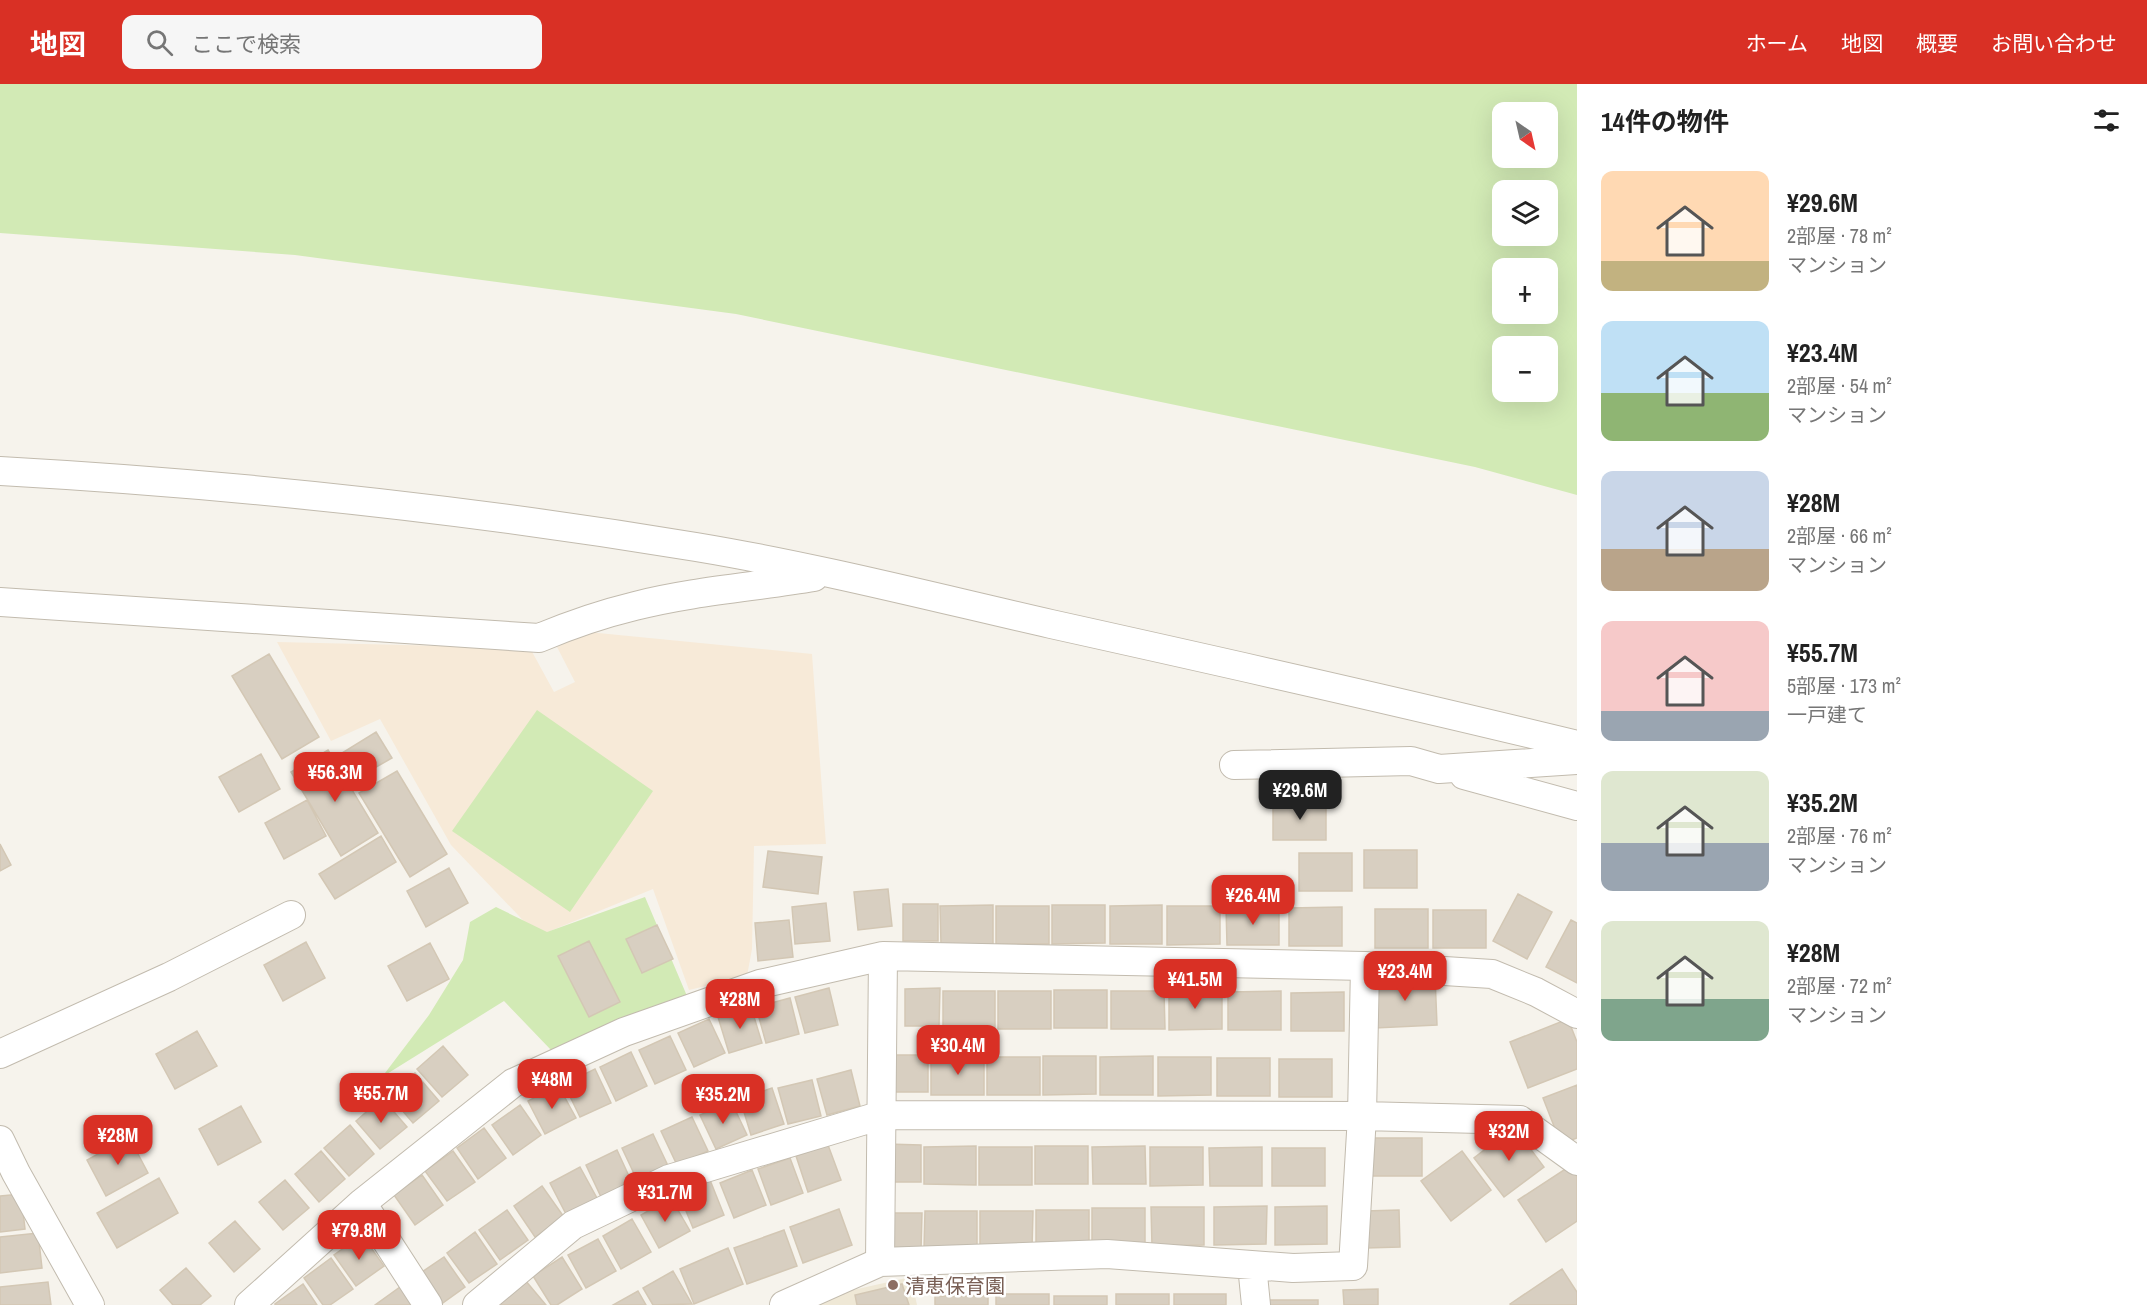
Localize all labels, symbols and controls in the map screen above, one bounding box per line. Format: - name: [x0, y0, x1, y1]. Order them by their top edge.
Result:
- search box: [122, 15, 542, 69]
- text: 地図: [30, 25, 86, 63]
- icon: search: [143, 26, 176, 59]
- text: ここで検索: [191, 29, 301, 59]
- text: ホーム: [1746, 29, 1808, 58]
- text: 地図: [1841, 29, 1883, 58]
- text: 概要: [1916, 29, 1958, 58]
- text: お問い合わせ: [1991, 29, 2117, 58]
- north arrow: [1492, 102, 1558, 168]
- map controls: [1492, 102, 1558, 402]
- text: 14件の物件: [1601, 104, 1729, 139]
- icon: filters: [2090, 104, 2123, 137]
- button: layers: [1492, 180, 1558, 246]
- text: ¥29.6M: [1787, 185, 1858, 220]
- icon: home: [1649, 195, 1721, 267]
- text: 2部屋 · 78 m²: [1787, 222, 1892, 249]
- text: マンション: [1787, 251, 1887, 278]
- button: +: [1492, 258, 1558, 324]
- text: ¥23.4M: [1787, 335, 1858, 370]
- button: −: [1492, 336, 1558, 402]
- icon: home: [1649, 345, 1721, 417]
- text: 2部屋 · 54 m²: [1787, 372, 1892, 399]
- text: マンション: [1787, 401, 1887, 428]
- text: ¥28M: [1787, 485, 1840, 520]
- icon: home: [1649, 495, 1721, 567]
- text: 2部屋 · 66 m²: [1787, 522, 1892, 549]
- text: マンション: [1787, 551, 1887, 578]
- text: ¥55.7M: [1787, 635, 1858, 670]
- icon: home: [1649, 645, 1721, 717]
- text: 5部屋 · 173 m²: [1787, 672, 1901, 699]
- text: 一戸建て: [1787, 701, 1867, 728]
- pin: ¥56.3M: [286, 752, 384, 803]
- text: ¥56.3M: [308, 758, 362, 785]
- pin: ¥29.6M: [1251, 770, 1349, 821]
- text: ¥29.6M: [1273, 776, 1327, 803]
- text: ¥35.2M: [1787, 785, 1858, 820]
- icon: home: [1649, 795, 1721, 867]
- text: 2部屋 · 76 m²: [1787, 822, 1892, 849]
- text: マンション: [1787, 851, 1887, 878]
- pin: ¥26.4M: [1204, 875, 1302, 926]
- text: ¥26.4M: [1226, 881, 1280, 908]
- text: ¥28M: [1787, 935, 1840, 970]
- icon: home: [1649, 945, 1721, 1017]
- pin: ¥23.4M: [1356, 951, 1454, 1002]
- text: ¥23.4M: [1378, 957, 1432, 984]
- pin: ¥41.5M: [1146, 959, 1244, 1010]
- text: ¥41.5M: [1168, 965, 1222, 992]
- text: 2部屋 · 72 m²: [1787, 972, 1892, 999]
- pin: ¥28M: [704, 979, 776, 1030]
- text: ¥28M: [719, 985, 761, 1012]
- text: マンション: [1787, 1001, 1887, 1028]
- pin: ¥30.4M: [909, 1025, 1007, 1076]
- text: ¥30.4M: [931, 1031, 985, 1058]
- pin: ¥48M: [516, 1059, 588, 1110]
- text: ¥48M: [531, 1065, 573, 1092]
- pin: ¥55.7M: [332, 1073, 430, 1124]
- pin: ¥35.2M: [674, 1074, 772, 1125]
- text: ¥55.7M: [354, 1079, 408, 1106]
- text: ¥35.2M: [696, 1080, 750, 1107]
- pin: ¥32M: [1473, 1111, 1545, 1162]
- pin: ¥28M: [82, 1115, 154, 1166]
- text: ¥32M: [1488, 1117, 1530, 1144]
- text: ¥28M: [97, 1121, 139, 1148]
- pin: ¥31.7M: [616, 1172, 714, 1223]
- text: ¥31.7M: [638, 1178, 692, 1205]
- pin: ¥79.8M: [310, 1210, 408, 1261]
- text: ¥79.8M: [332, 1216, 386, 1243]
- place label: 清恵保育園: [905, 1272, 1005, 1299]
- marker: 清恵保育園: [886, 1278, 900, 1292]

